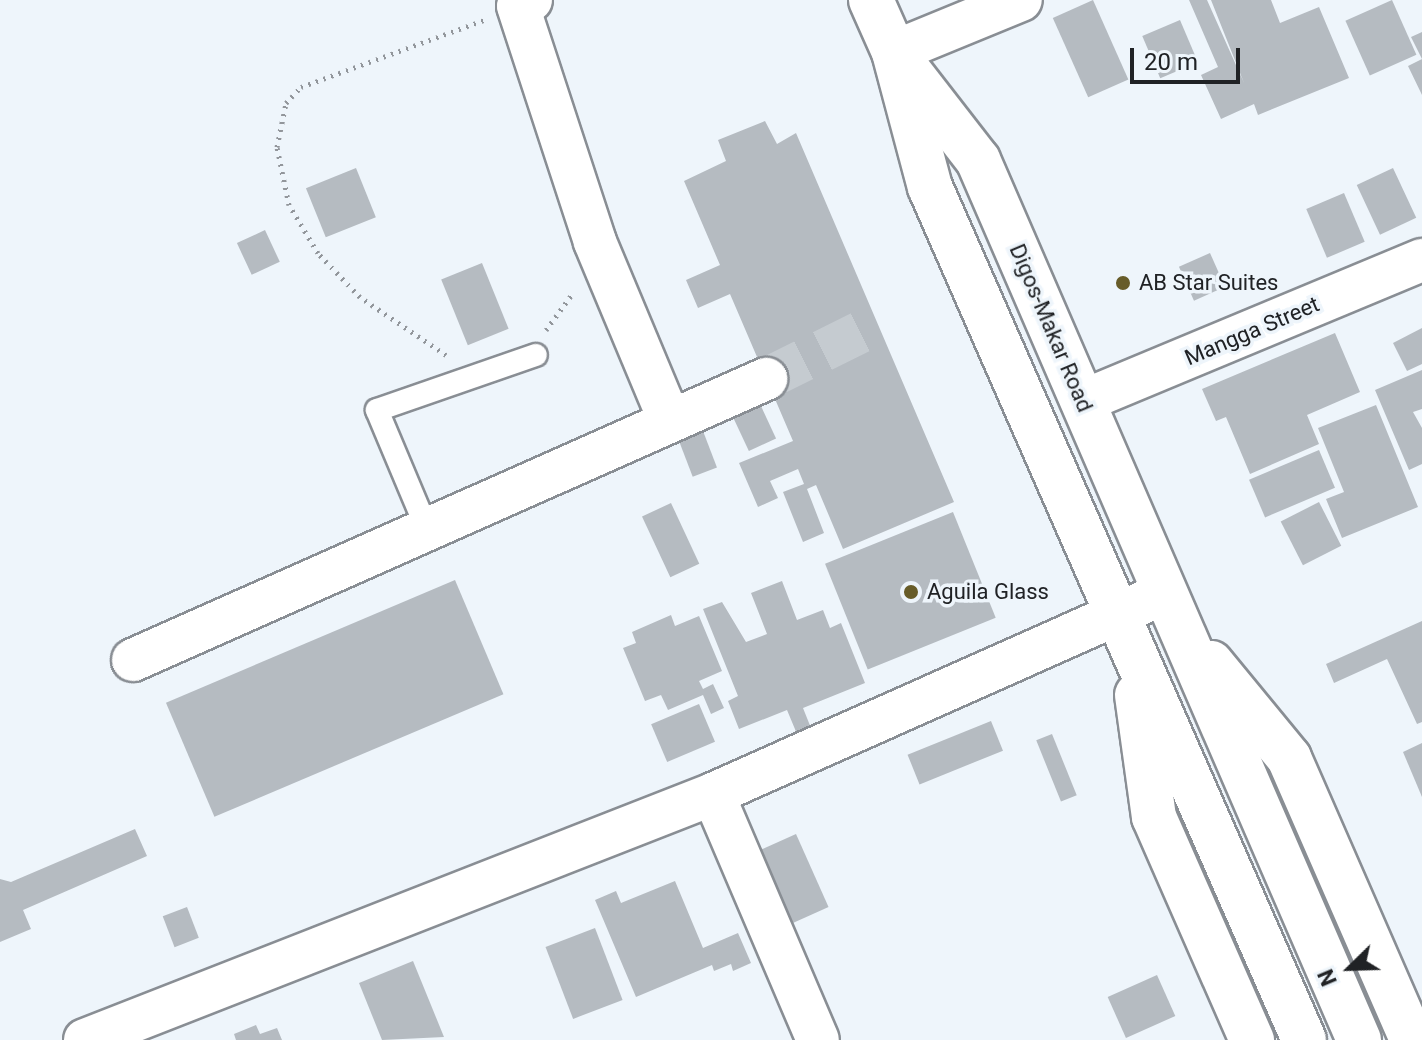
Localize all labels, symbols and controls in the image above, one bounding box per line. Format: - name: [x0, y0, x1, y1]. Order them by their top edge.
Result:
- scale bar: [1134, 32, 1244, 82]
- text: 20 m: [1144, 48, 1198, 76]
- street label: Digos-Makar Road: [1004, 240, 1098, 416]
- place label: AB Star Suites: [1139, 270, 1278, 296]
- marker: AB Star Suites: [1114, 274, 1132, 292]
- street label: Mangga Street: [1181, 291, 1323, 371]
- place label: Aguila Glass: [927, 579, 1049, 605]
- marker: Aguila Glass: [902, 583, 920, 601]
- north arrow: [1310, 928, 1390, 1008]
- text: N: [1313, 966, 1342, 990]

